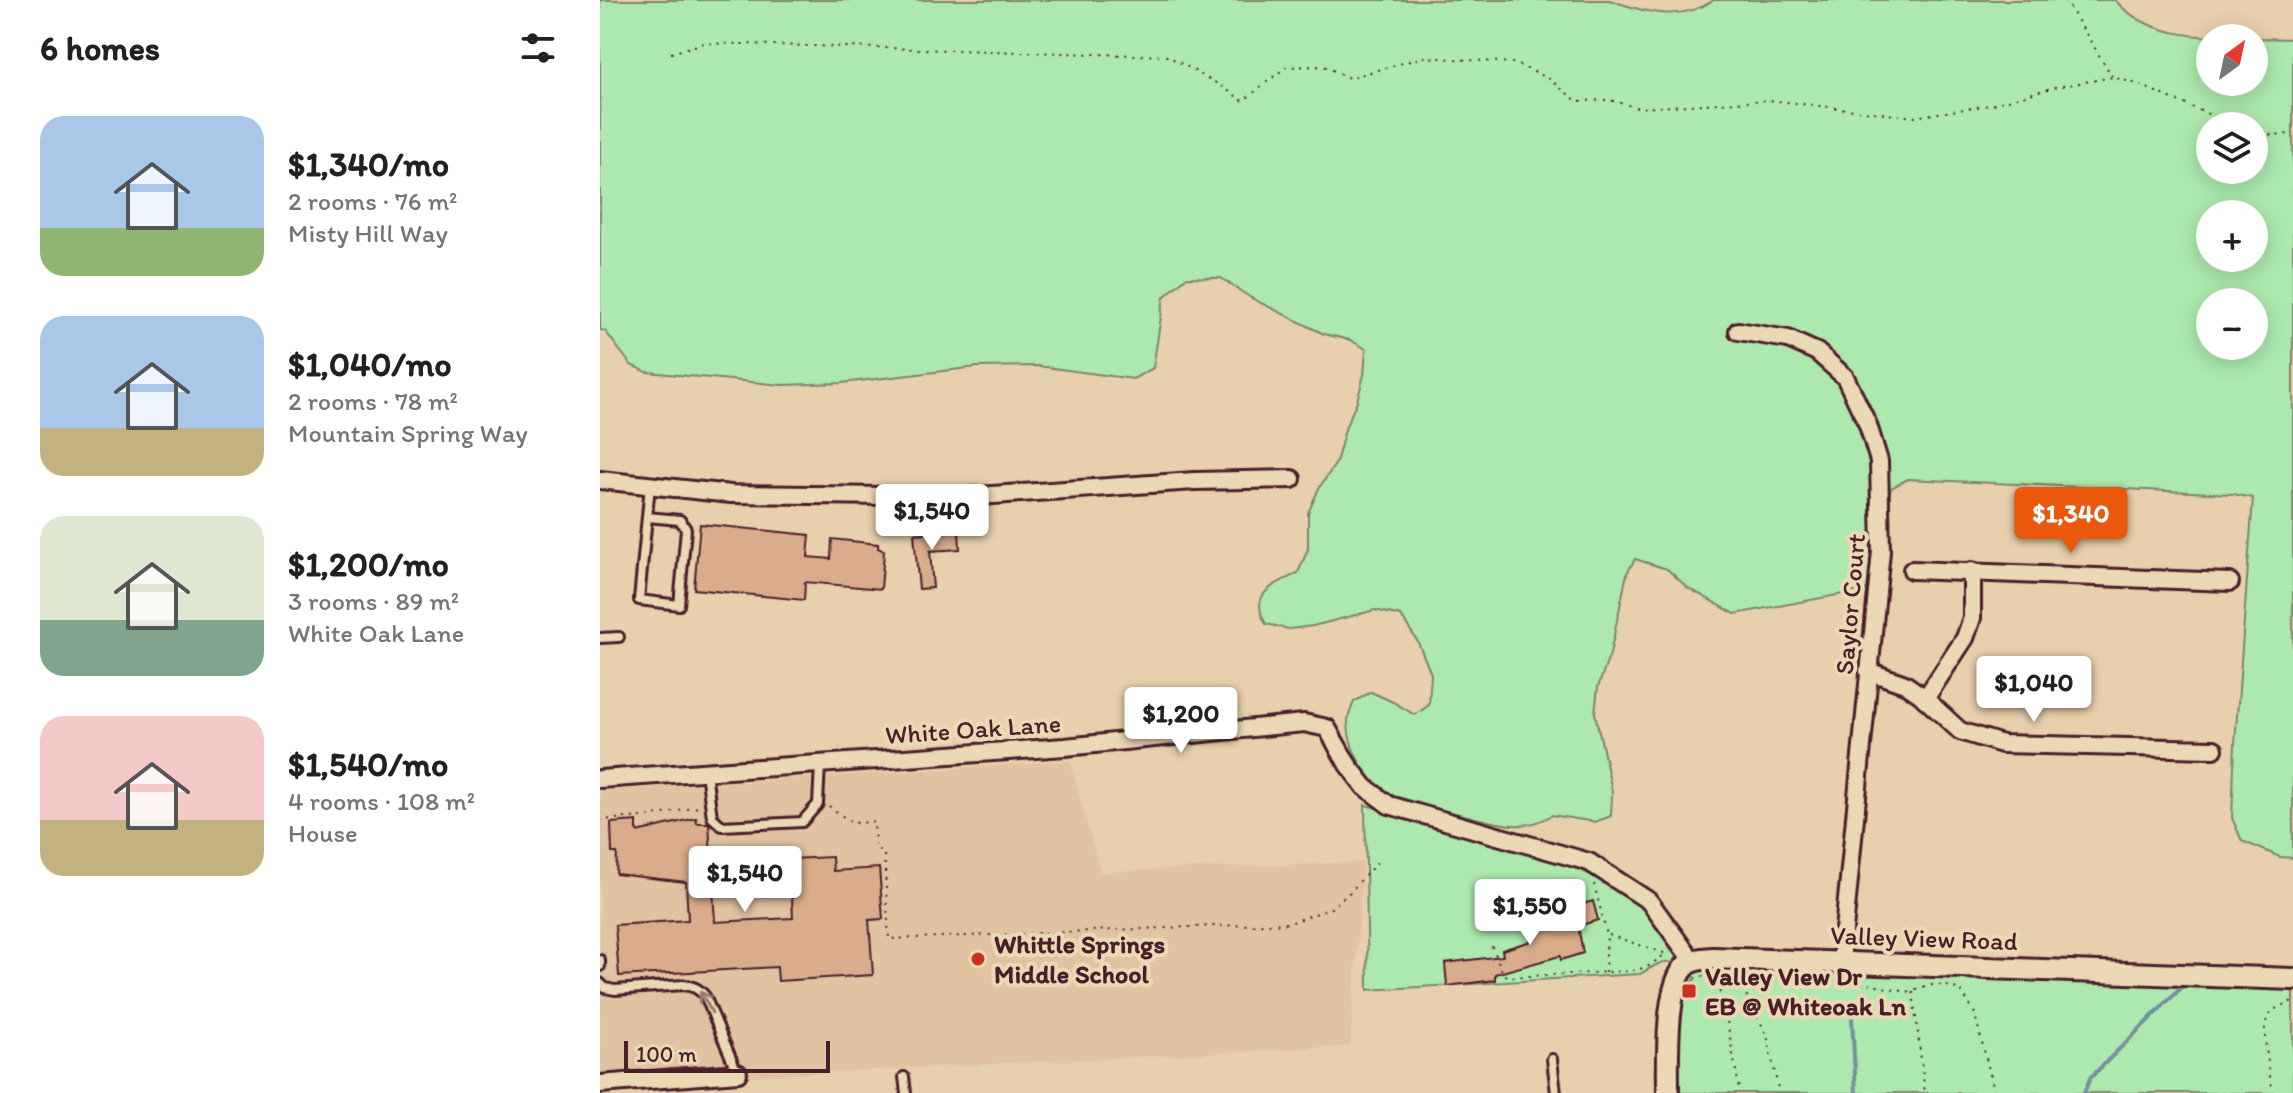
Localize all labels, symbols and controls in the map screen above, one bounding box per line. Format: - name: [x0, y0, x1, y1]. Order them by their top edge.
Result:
- north arrow: [2196, 24, 2268, 96]
- map controls: [2196, 24, 2268, 360]
- icon: filters: [516, 26, 560, 70]
- text: 6 homes: [40, 28, 160, 69]
- button: layers: [2196, 112, 2268, 184]
- text: $1,340/mo: [288, 144, 449, 185]
- icon: home: [104, 148, 200, 244]
- text: 2 rooms · 76 m²: [288, 185, 457, 217]
- button: +: [2196, 200, 2268, 272]
- text: Misty Hill Way: [288, 217, 448, 249]
- button: −: [2196, 288, 2268, 360]
- text: $1,040/mo: [288, 344, 452, 385]
- icon: home: [104, 348, 200, 444]
- text: 2 rooms · 78 m²: [288, 385, 458, 417]
- text: Mountain Spring Way: [288, 417, 528, 449]
- pin: $1,540: [867, 484, 997, 552]
- pin: $1,340: [2006, 487, 2136, 555]
- text: $1,540: [894, 494, 970, 526]
- text: $1,340: [2032, 497, 2110, 529]
- street label: Saylor Court: [1828, 532, 1872, 676]
- text: $1,200/mo: [288, 544, 449, 585]
- icon: home: [104, 548, 200, 644]
- text: 3 rooms · 89 m²: [288, 585, 459, 617]
- text: White Oak Lane: [288, 617, 464, 649]
- pin: $1,040: [1969, 656, 2099, 724]
- text: $1,040: [1994, 666, 2074, 698]
- pin: $1,200: [1116, 687, 1246, 755]
- text: $1,200: [1142, 697, 1220, 729]
- street label: White Oak Lane: [884, 707, 1062, 751]
- text: $1,540/mo: [288, 744, 448, 785]
- icon: home: [104, 748, 200, 844]
- text: 4 rooms · 108 m²: [288, 785, 475, 817]
- text: House: [288, 817, 358, 849]
- pin: $1,540: [680, 846, 810, 914]
- text: $1,540: [707, 856, 783, 888]
- pin: $1,550: [1465, 879, 1595, 947]
- text: $1,550: [1493, 889, 1567, 921]
- street label: Valley View Road: [1830, 919, 2018, 957]
- place label: Whittle Springs Middle School: [994, 928, 1165, 990]
- marker: Whittle Springs Middle School: [969, 950, 987, 968]
- place label: Valley View Dr EB @ Whiteoak Ln: [1705, 960, 1906, 1022]
- marker: Valley View Dr EB @ Whiteoak Ln: [1680, 982, 1698, 1000]
- one-way arrow: [698, 991, 714, 1014]
- scale bar: [624, 1037, 830, 1073]
- text: 100 m: [636, 1041, 697, 1068]

